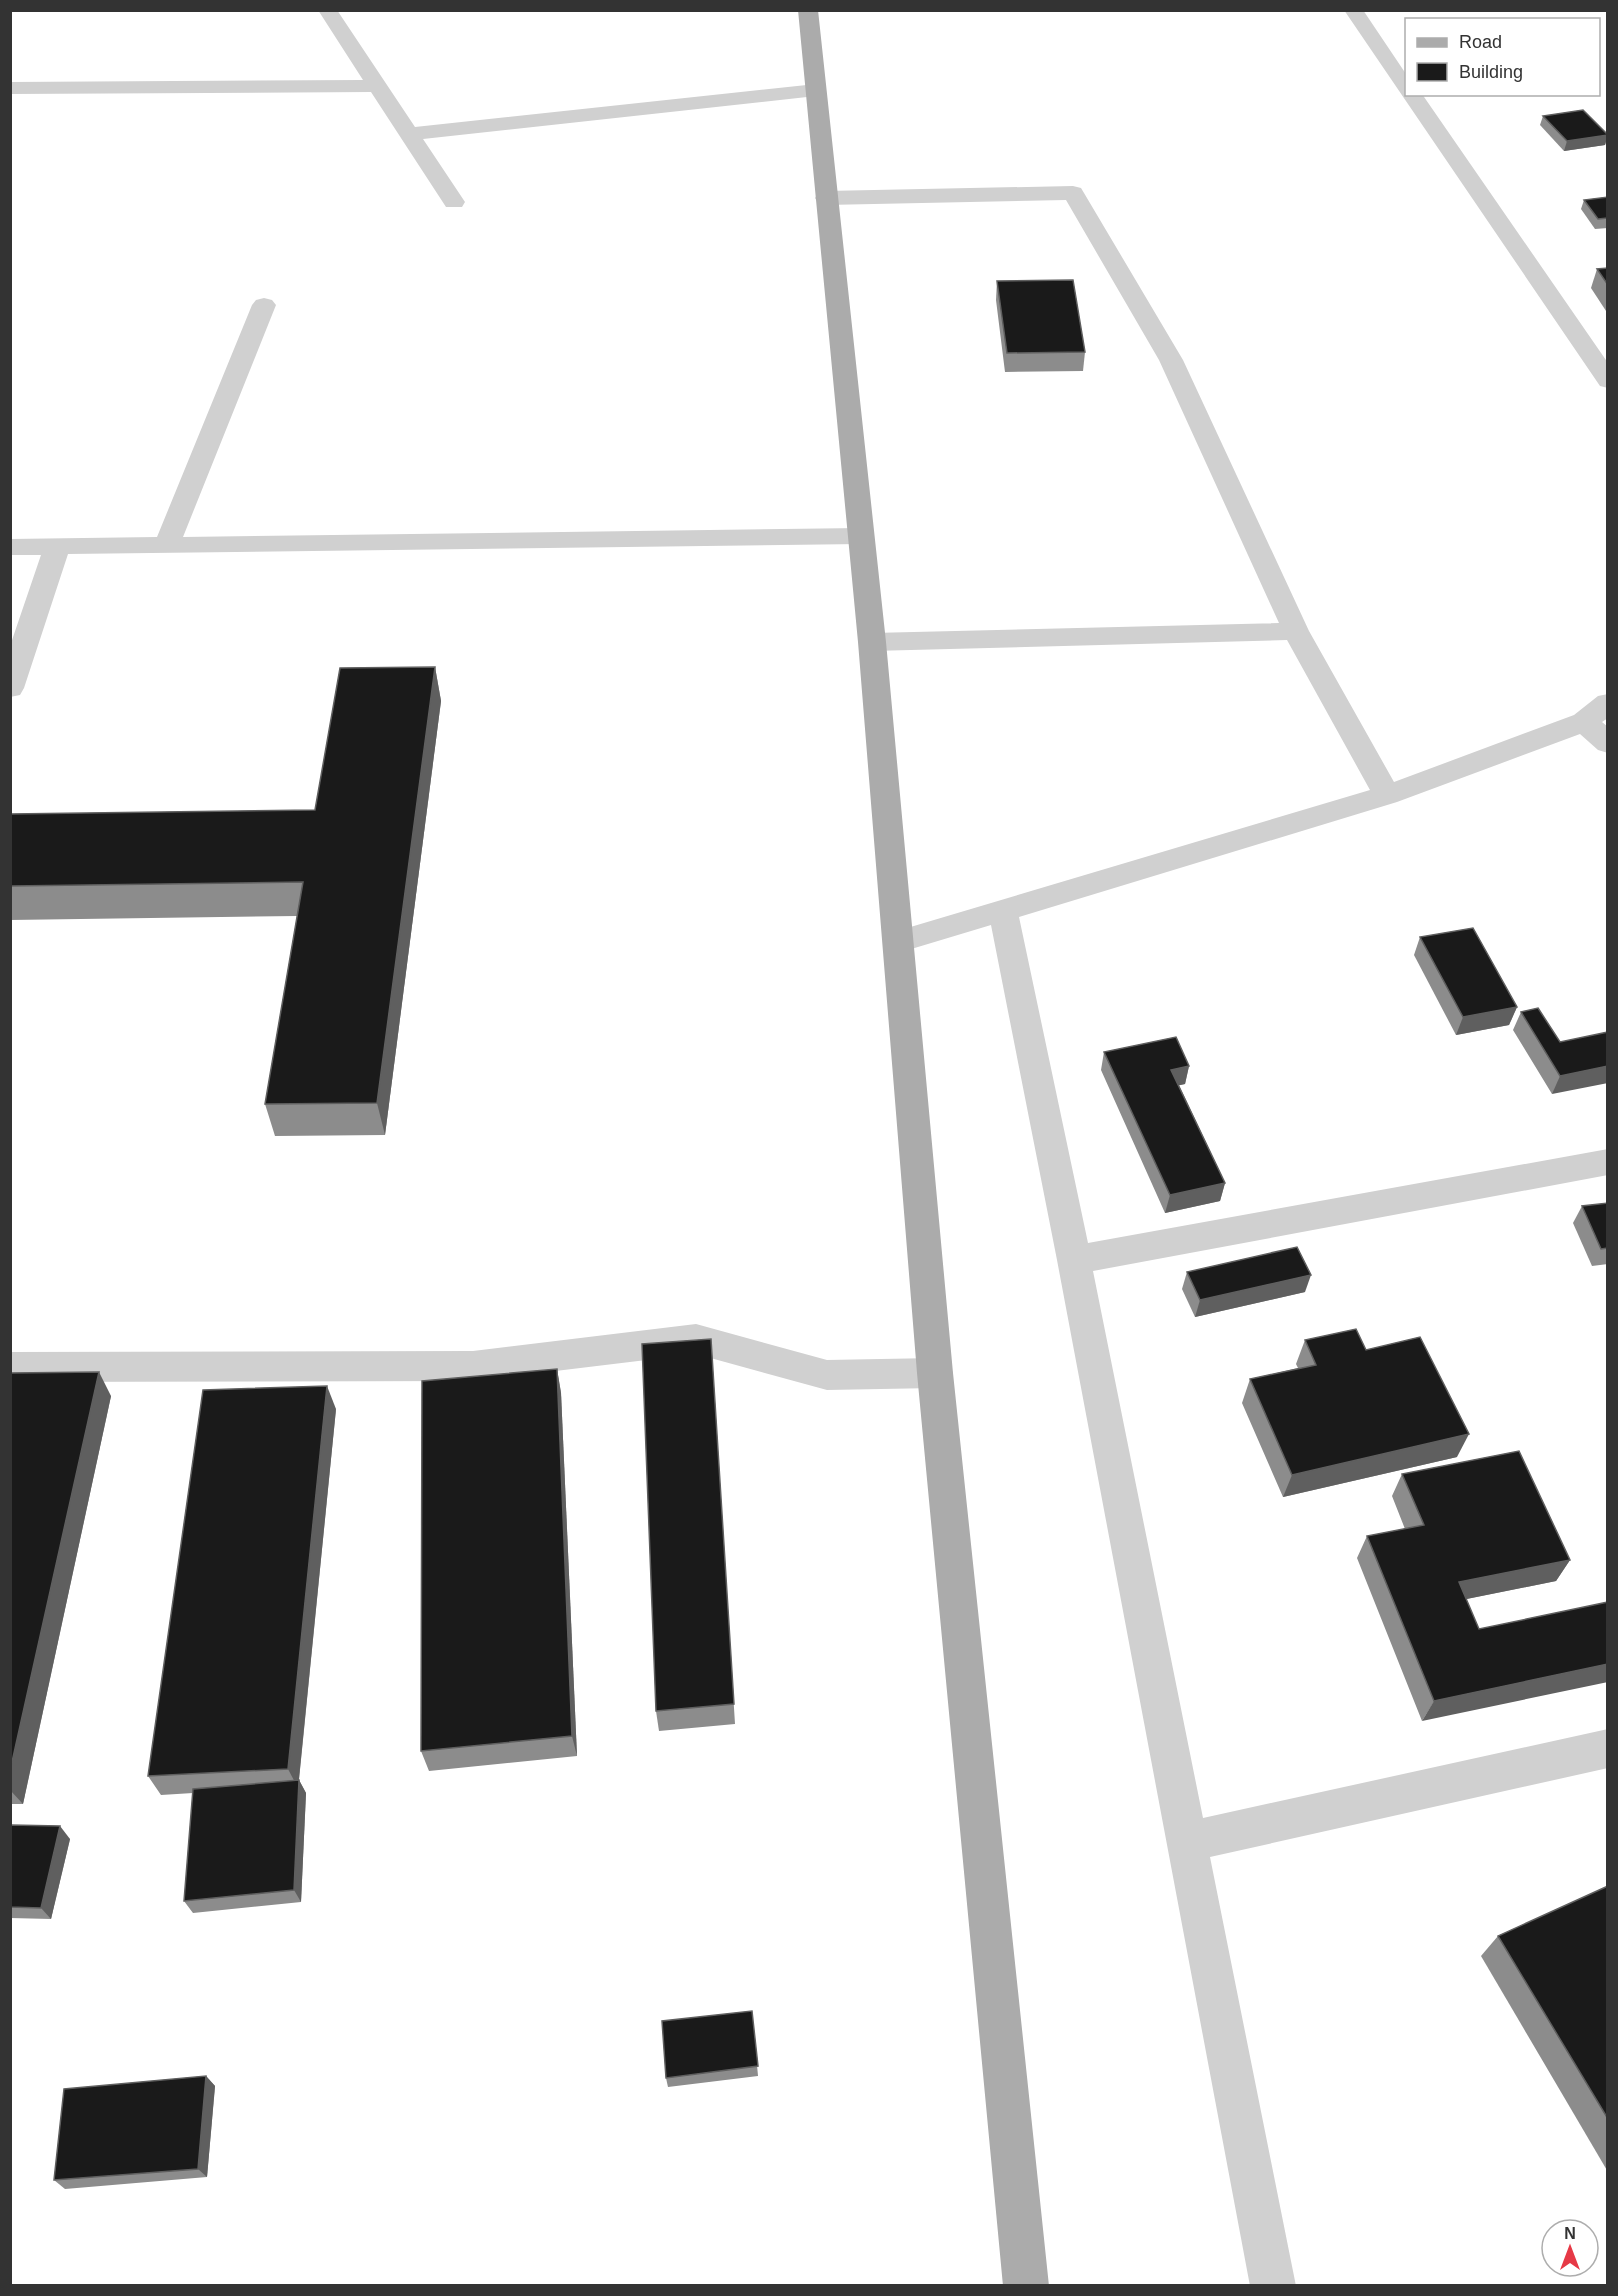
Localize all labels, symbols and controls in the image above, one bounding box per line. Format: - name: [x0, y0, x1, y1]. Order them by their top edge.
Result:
- legend: [1405, 18, 1600, 96]
- text: Road: [1459, 32, 1502, 52]
- text: Building: [1459, 62, 1523, 82]
- north arrow: [1540, 2218, 1600, 2278]
- text: N: [1564, 2225, 1576, 2242]

